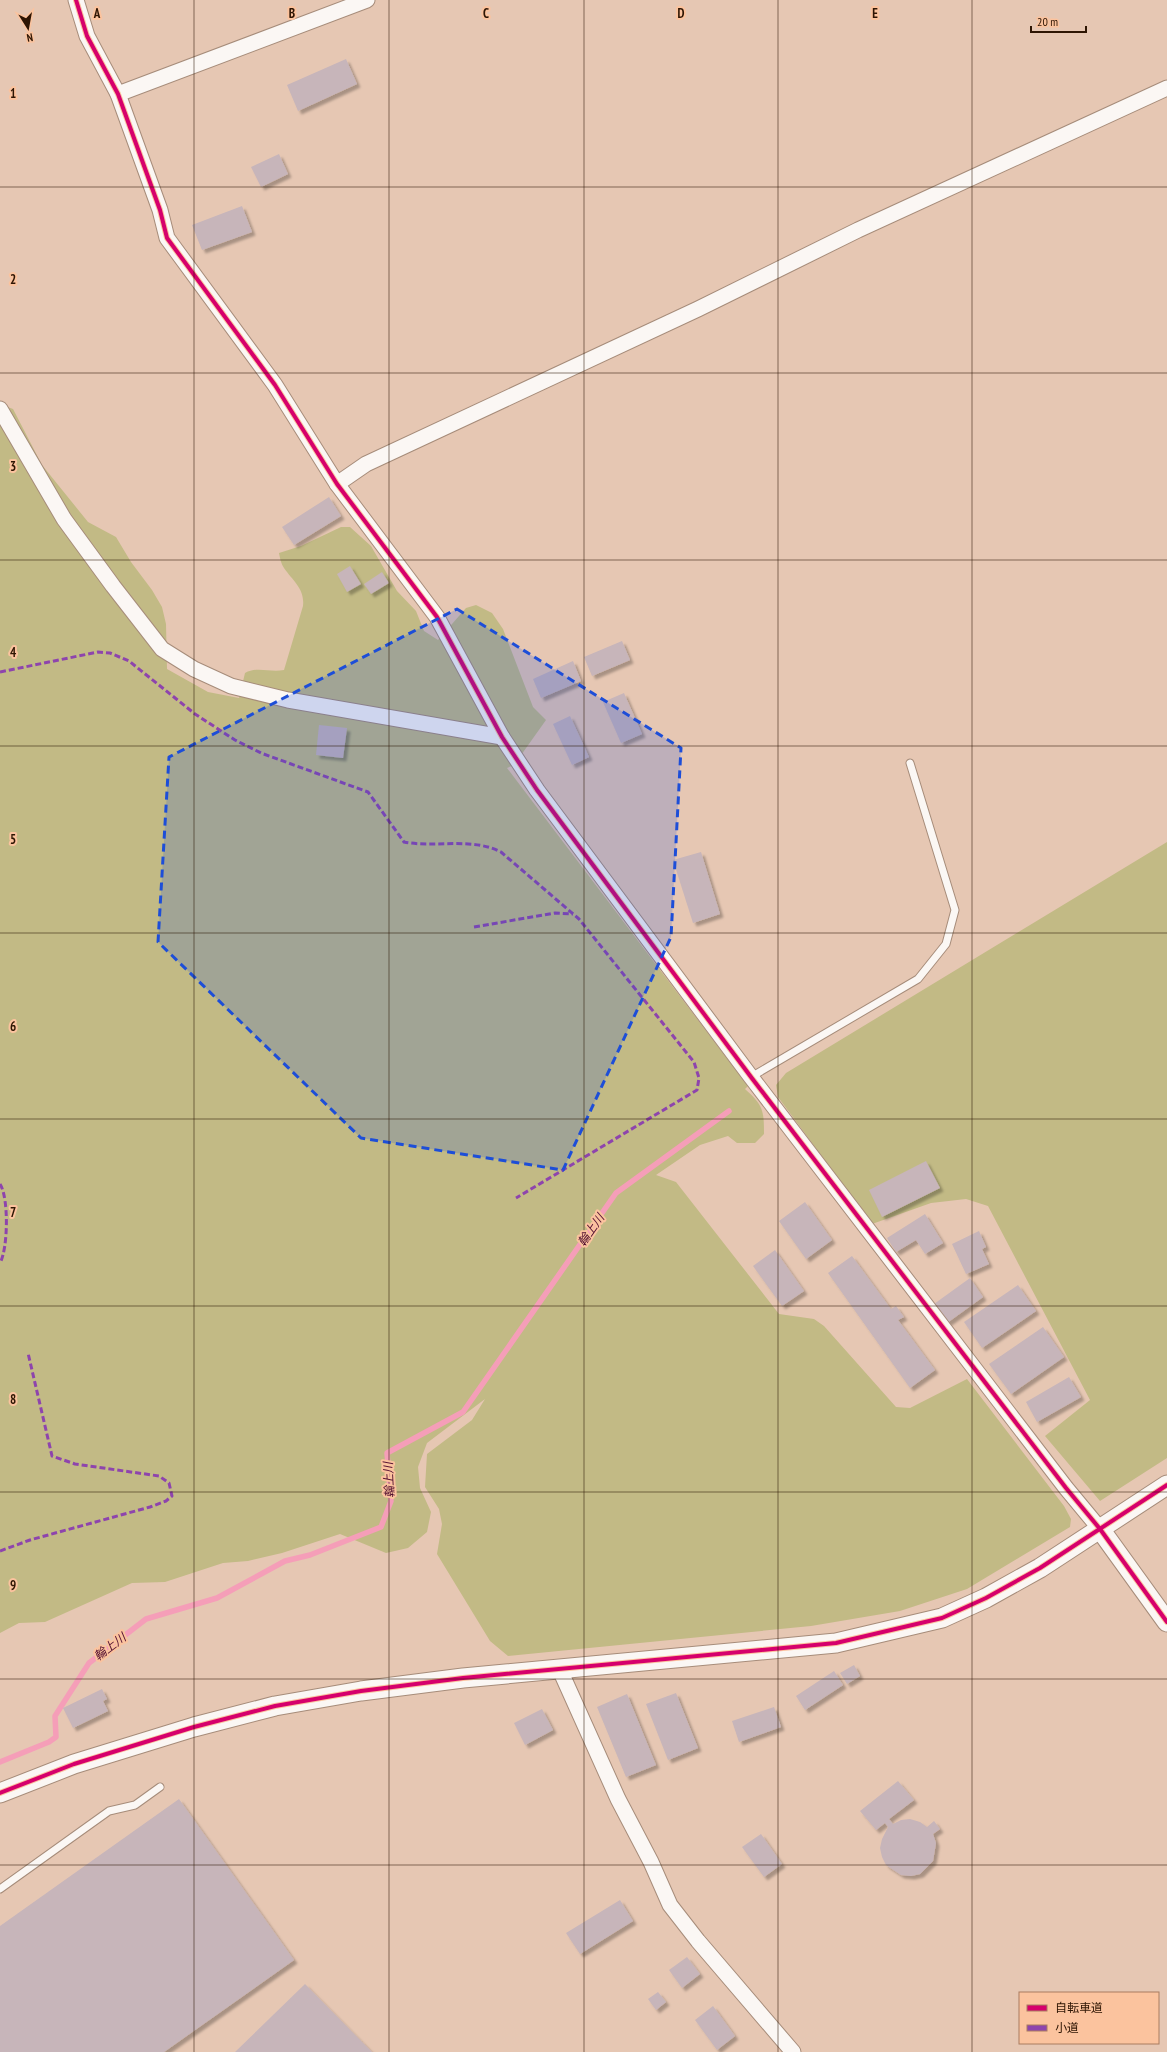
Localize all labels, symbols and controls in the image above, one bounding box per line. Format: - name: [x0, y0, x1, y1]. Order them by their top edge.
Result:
- text: A: [93, 5, 101, 22]
- text: B: [289, 5, 295, 22]
- text: C: [483, 5, 489, 22]
- text: D: [678, 5, 685, 22]
- text: E: [872, 5, 878, 22]
- north arrow: [8, 8, 48, 48]
- scale bar: [1031, 8, 1086, 34]
- text: 20 m: [1037, 14, 1058, 29]
- text: N: [26, 30, 34, 45]
- text: 1: [10, 85, 16, 102]
- text: 2: [10, 271, 16, 288]
- text: 3: [10, 458, 16, 475]
- text: 4: [10, 644, 17, 661]
- text: 5: [10, 831, 16, 848]
- text: 6: [10, 1018, 16, 1035]
- text: 7: [10, 1204, 16, 1221]
- water label: 輪上川: [574, 1209, 608, 1249]
- text: 8: [10, 1391, 16, 1408]
- water label: 輪上川: [380, 1460, 397, 1498]
- text: 9: [10, 1577, 16, 1594]
- water label: 輪上川: [91, 1629, 130, 1663]
- legend: [1019, 1992, 1159, 2044]
- text: 自転車道: [1055, 2000, 1103, 2015]
- text: 小道: [1055, 2020, 1079, 2035]

